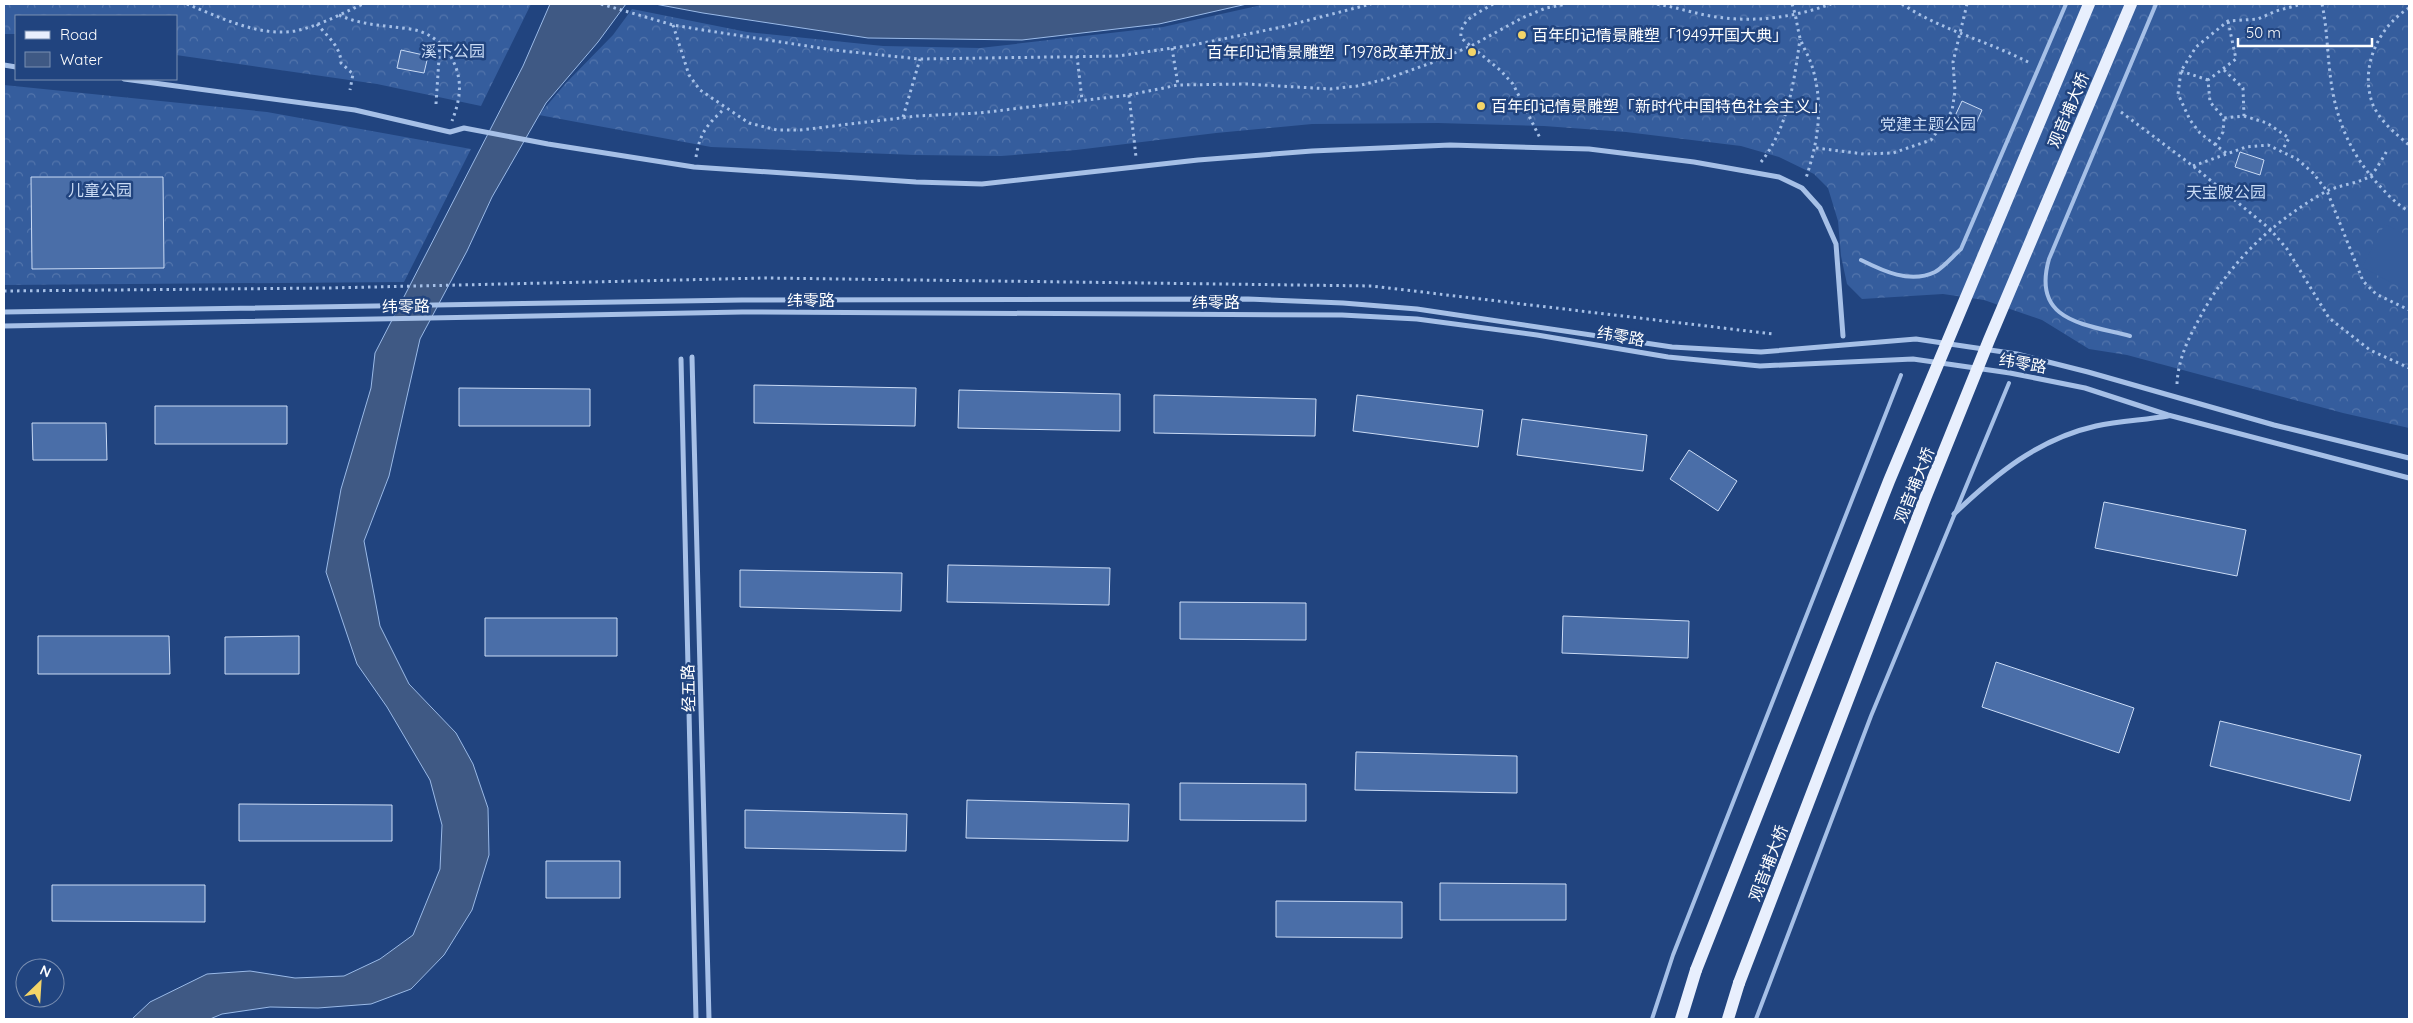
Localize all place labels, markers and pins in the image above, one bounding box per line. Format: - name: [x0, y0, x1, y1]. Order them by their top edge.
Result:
- place label: 百年印记情景雕塑「1949开国大典」: [1532, 25, 1788, 45]
- marker: 百年印记情景雕塑「1949开国大典」: [1516, 29, 1528, 41]
- place label: 百年印记情景雕塑「1978改革开放」: [1207, 42, 1462, 62]
- marker: 百年印记情景雕塑「1978改革开放」: [1466, 46, 1478, 58]
- place label: 百年印记情景雕塑「新时代中国特色社会主义」: [1491, 96, 1827, 116]
- marker: 百年印记情景雕塑「新时代中国特色社会主义」: [1475, 100, 1487, 112]

